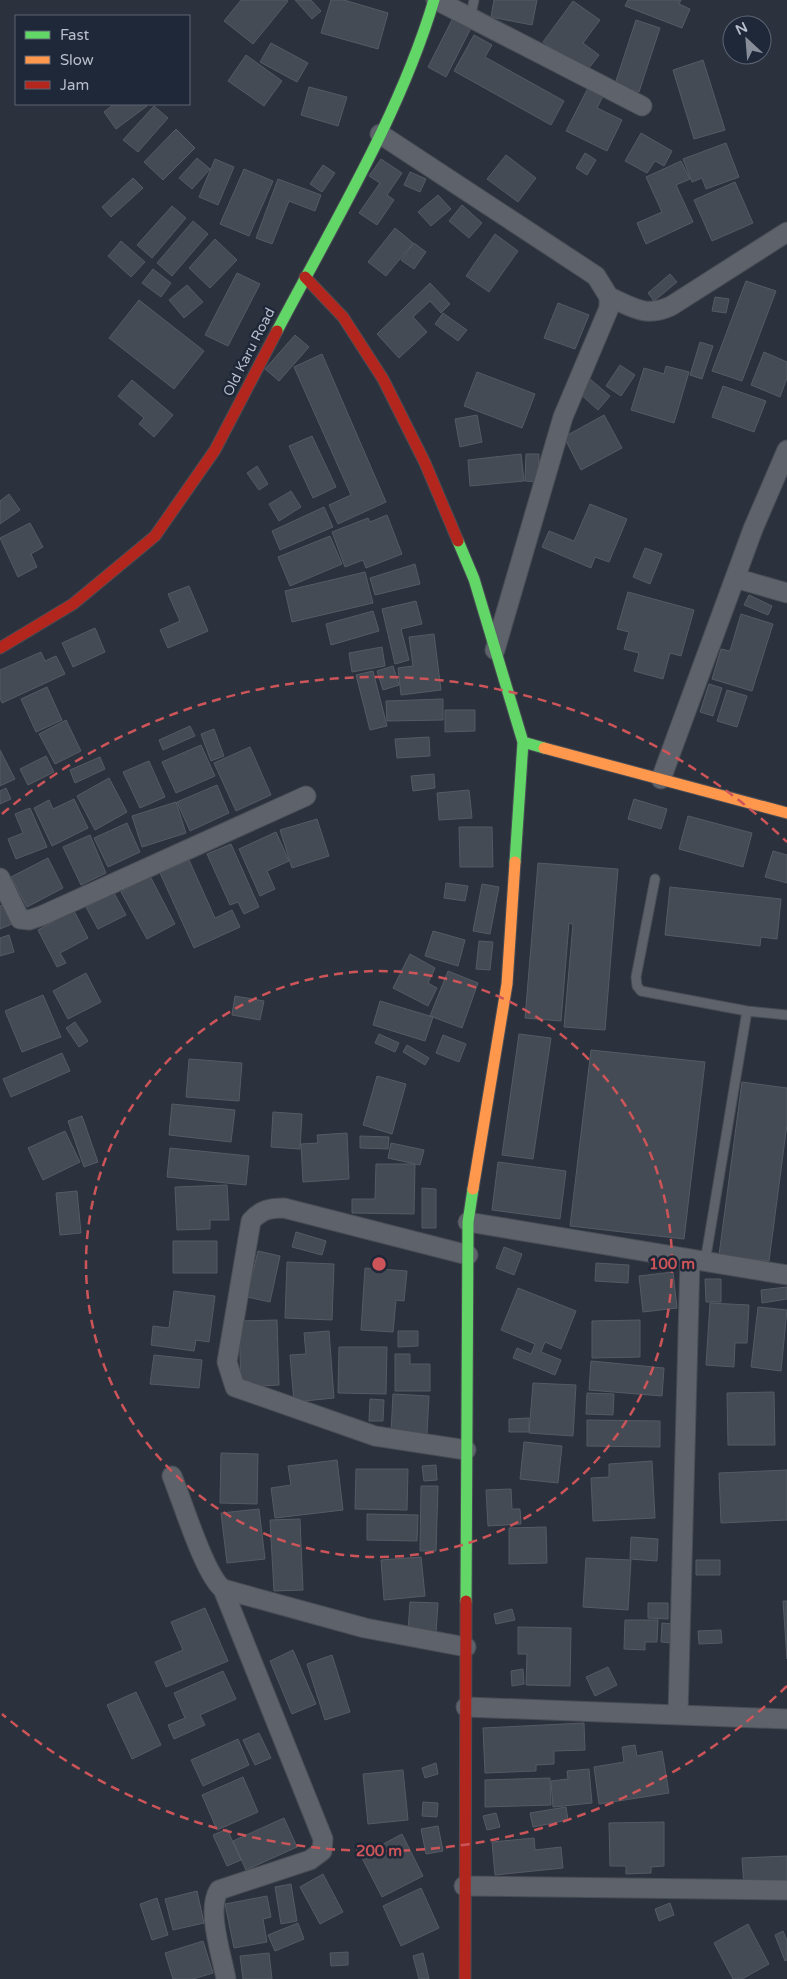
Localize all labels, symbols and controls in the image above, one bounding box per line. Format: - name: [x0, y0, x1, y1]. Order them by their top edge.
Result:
- legend: [15, 15, 190, 105]
- north arrow: [722, 15, 772, 65]
- text: N: [733, 19, 750, 39]
- text: Fast: [60, 26, 90, 44]
- text: Slow: [60, 51, 94, 69]
- text: Jam: [60, 76, 89, 94]
- street label: Old Karu Road: [219, 305, 279, 399]
- centre of rings: [370, 1255, 388, 1273]
- text: 100 m: [649, 1255, 695, 1273]
- text: 200 m: [356, 1842, 402, 1860]

